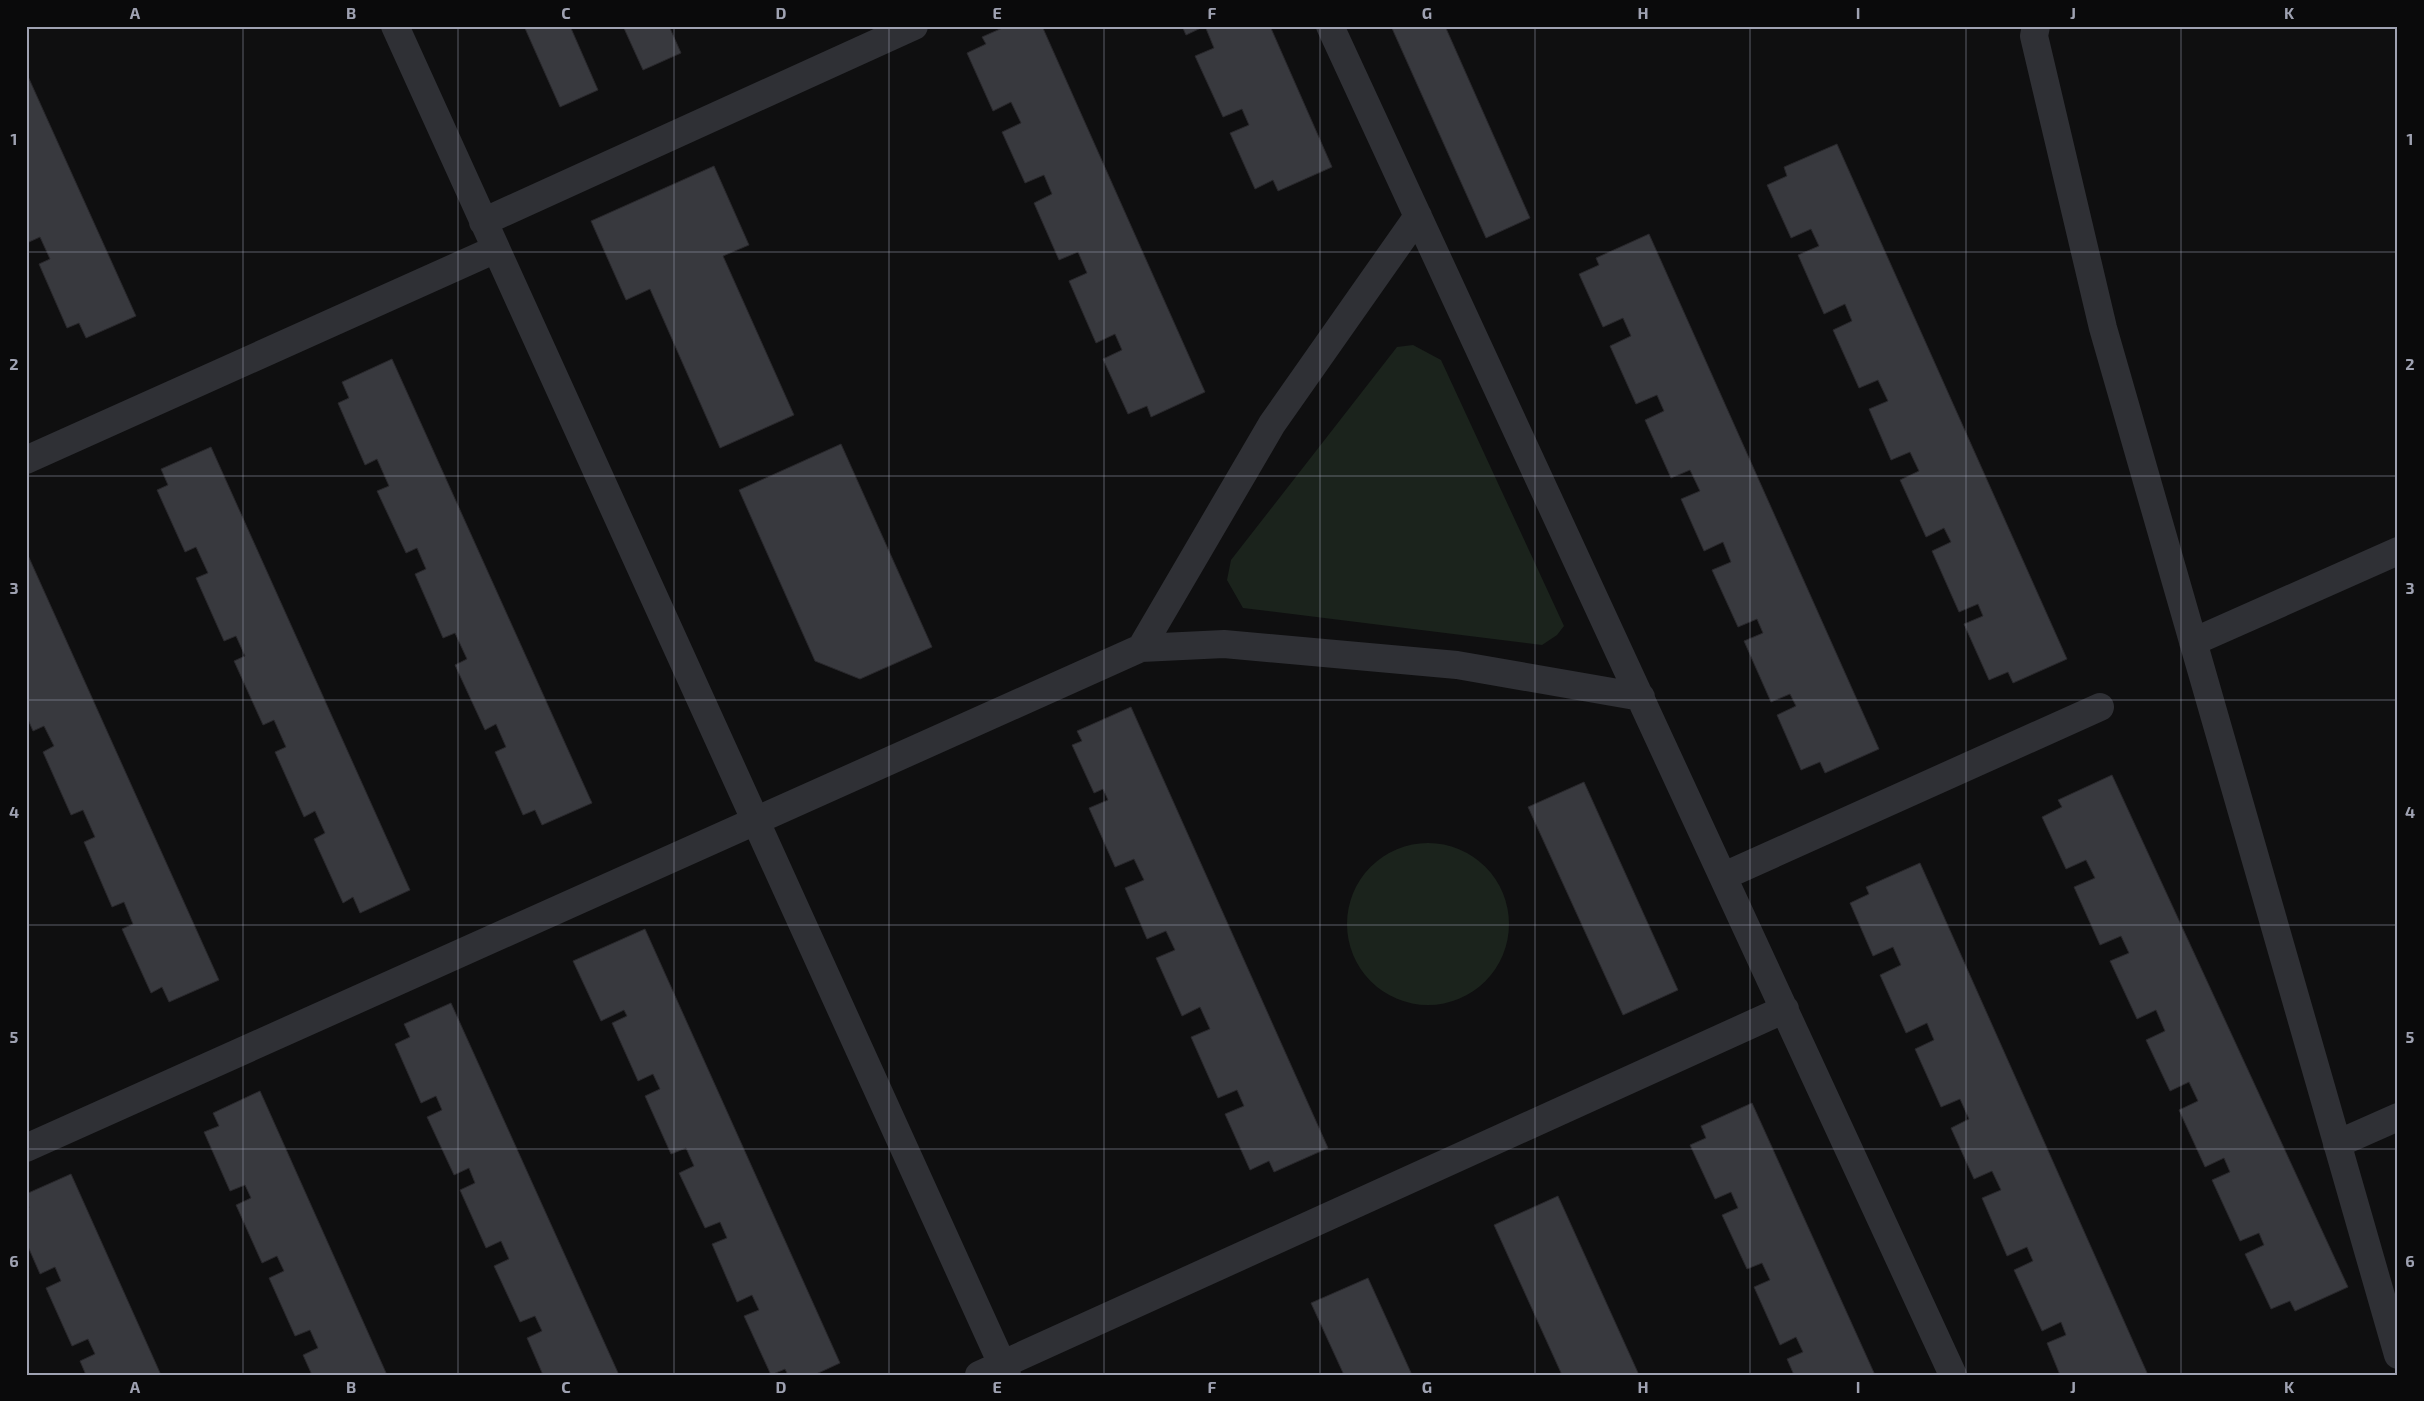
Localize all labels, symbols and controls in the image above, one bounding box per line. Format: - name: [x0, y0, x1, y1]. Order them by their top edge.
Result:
- text: A: [130, 3, 141, 22]
- text: B: [346, 3, 356, 22]
- text: C: [561, 3, 571, 22]
- text: D: [776, 3, 787, 22]
- text: E: [992, 3, 1002, 22]
- text: F: [1208, 3, 1217, 22]
- text: G: [1422, 3, 1432, 22]
- text: H: [1637, 3, 1649, 22]
- text: I: [1856, 3, 1860, 22]
- text: J: [2070, 3, 2076, 22]
- text: K: [2284, 3, 2295, 22]
- text: 1: [11, 129, 17, 148]
- text: 1: [2407, 129, 2413, 148]
- text: 2: [9, 354, 19, 373]
- text: 2: [2405, 354, 2415, 373]
- text: 3: [9, 578, 19, 597]
- text: 3: [2405, 578, 2415, 597]
- text: 4: [9, 802, 19, 821]
- text: 4: [2405, 802, 2415, 821]
- text: 5: [10, 1027, 19, 1046]
- text: 5: [2406, 1027, 2415, 1046]
- text: 6: [9, 1251, 19, 1270]
- text: 6: [2405, 1251, 2415, 1270]
- text: A: [130, 1377, 141, 1396]
- text: B: [346, 1377, 356, 1396]
- text: C: [561, 1377, 571, 1396]
- text: D: [776, 1377, 787, 1396]
- text: E: [992, 1377, 1002, 1396]
- text: F: [1208, 1377, 1217, 1396]
- text: G: [1422, 1377, 1432, 1396]
- text: H: [1637, 1377, 1649, 1396]
- text: I: [1856, 1377, 1860, 1396]
- text: J: [2070, 1377, 2076, 1396]
- text: K: [2284, 1377, 2295, 1396]

